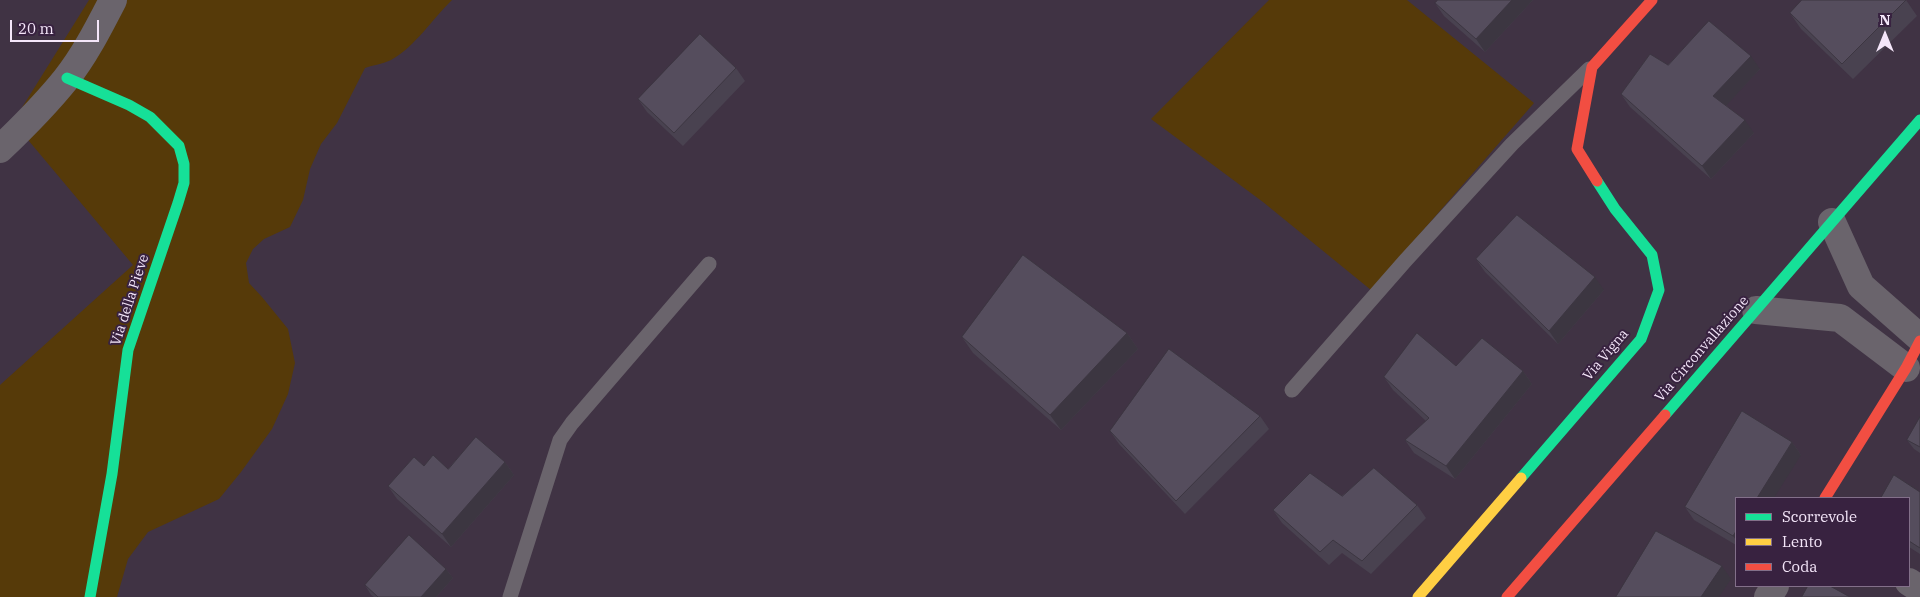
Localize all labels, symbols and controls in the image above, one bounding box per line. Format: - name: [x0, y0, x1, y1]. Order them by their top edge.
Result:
- scale bar: [12, 10, 101, 42]
- north arrow: [1860, 10, 1910, 60]
- text: N: [1879, 11, 1891, 29]
- text: 20 m: [18, 19, 54, 38]
- street label: Via della Pieve: [107, 252, 153, 348]
- street label: Via Circonvallazione: [1652, 293, 1752, 405]
- street label: Via Vigna: [1580, 326, 1632, 384]
- legend: [1735, 497, 1910, 587]
- text: Scorrevole: [1782, 507, 1857, 526]
- text: Lento: [1782, 532, 1822, 551]
- text: Coda: [1782, 557, 1818, 576]

